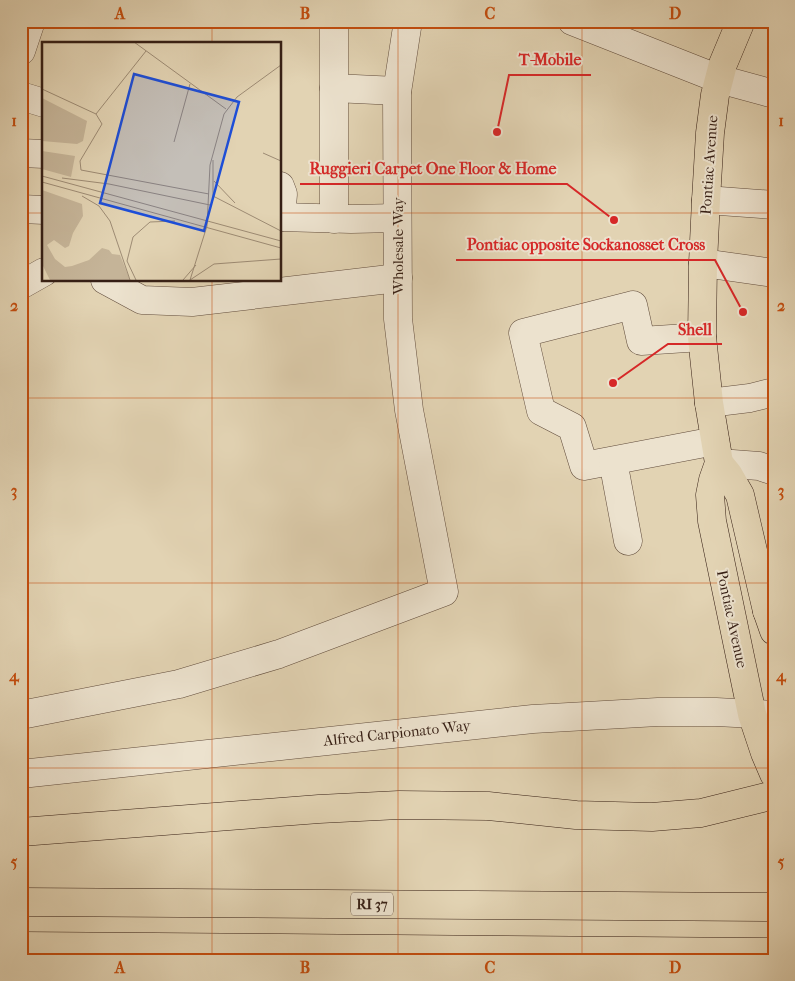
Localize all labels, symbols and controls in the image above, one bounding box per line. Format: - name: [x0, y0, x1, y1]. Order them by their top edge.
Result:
- text: A: [114, 4, 126, 23]
- text: B: [300, 4, 310, 23]
- text: C: [485, 4, 496, 23]
- text: D: [669, 4, 681, 23]
- inset map: [42, 42, 281, 281]
- callout: T-Mobile: [509, 44, 591, 75]
- text: T-Mobile: [518, 50, 581, 69]
- text: 1: [11, 111, 17, 130]
- text: 1: [778, 111, 784, 130]
- street label: Pontiac Avenue: [697, 114, 721, 215]
- callout: Ruggieri Carpet One Floor & Home: [300, 153, 567, 184]
- text: Ruggieri Carpet One Floor & Home: [309, 159, 557, 179]
- street label: Wholesale Way: [389, 196, 407, 296]
- callout: Pontiac opposite Sockanosset Cross: [456, 229, 715, 260]
- text: Pontiac opposite Sockanosset Cross: [467, 235, 705, 255]
- text: 2: [10, 296, 18, 315]
- text: 2: [777, 296, 785, 315]
- callout: Shell: [668, 313, 722, 344]
- text: Shell: [678, 320, 713, 339]
- text: 3: [11, 481, 17, 501]
- text: 3: [778, 481, 784, 501]
- street label: Pontiac Avenue: [713, 568, 751, 670]
- text: 4: [8, 666, 20, 686]
- text: 4: [775, 666, 787, 686]
- street label: Alfred Carpionato Way: [322, 716, 472, 750]
- text: 5: [11, 852, 18, 871]
- text: 5: [778, 852, 785, 871]
- road number: RI 37: [351, 892, 393, 916]
- text: A: [114, 958, 126, 977]
- text: B: [300, 958, 310, 977]
- text: C: [485, 958, 496, 977]
- text: D: [669, 958, 681, 977]

